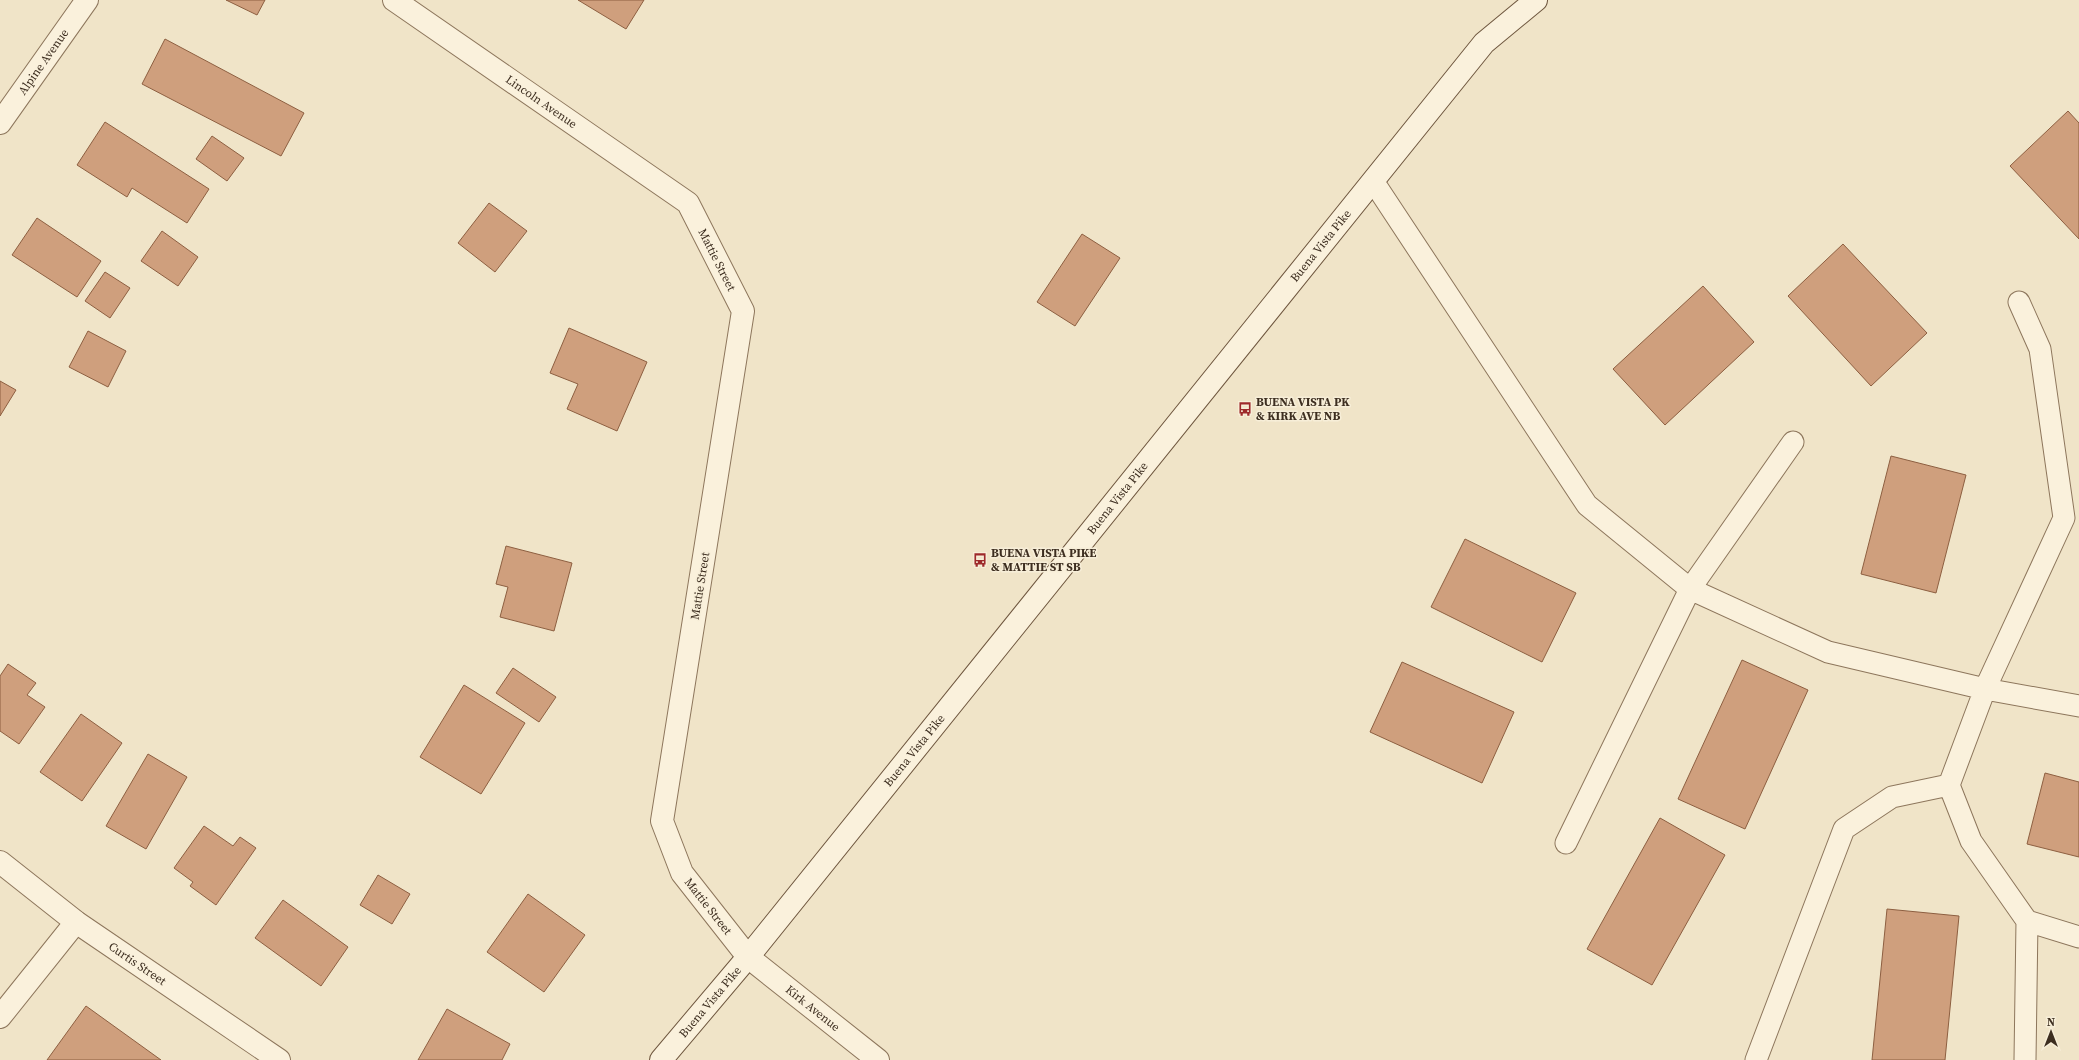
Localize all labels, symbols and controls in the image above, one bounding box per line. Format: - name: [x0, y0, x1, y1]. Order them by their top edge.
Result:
- street label: Alpine Avenue: [14, 26, 72, 98]
- street label: Lincoln Avenue: [502, 71, 580, 132]
- street label: Buena Vista Pike: [1287, 206, 1355, 285]
- street label: Mattie Street: [694, 226, 740, 294]
- place label: BUENA VISTA PK & KIRK AVE NB: [1256, 394, 1350, 424]
- bus stop icon: BUENA VISTA PK & KIRK AVE NB: [1237, 401, 1253, 417]
- street label: Buena Vista Pike: [1083, 459, 1152, 538]
- place label: BUENA VISTA PIKE & MATTIE ST SB: [991, 545, 1096, 575]
- street label: Mattie Street: [687, 551, 713, 621]
- bus stop icon: BUENA VISTA PIKE & MATTIE ST SB: [972, 552, 988, 568]
- street label: Buena Vista Pike: [880, 711, 948, 790]
- street label: Mattie Street: [681, 875, 736, 938]
- street label: Curtis Street: [105, 938, 169, 989]
- street label: Buena Vista Pike: [675, 963, 745, 1041]
- street label: Kirk Avenue: [782, 982, 843, 1035]
- north arrow: [2031, 1012, 2071, 1052]
- text: N: [2047, 1015, 2055, 1030]

